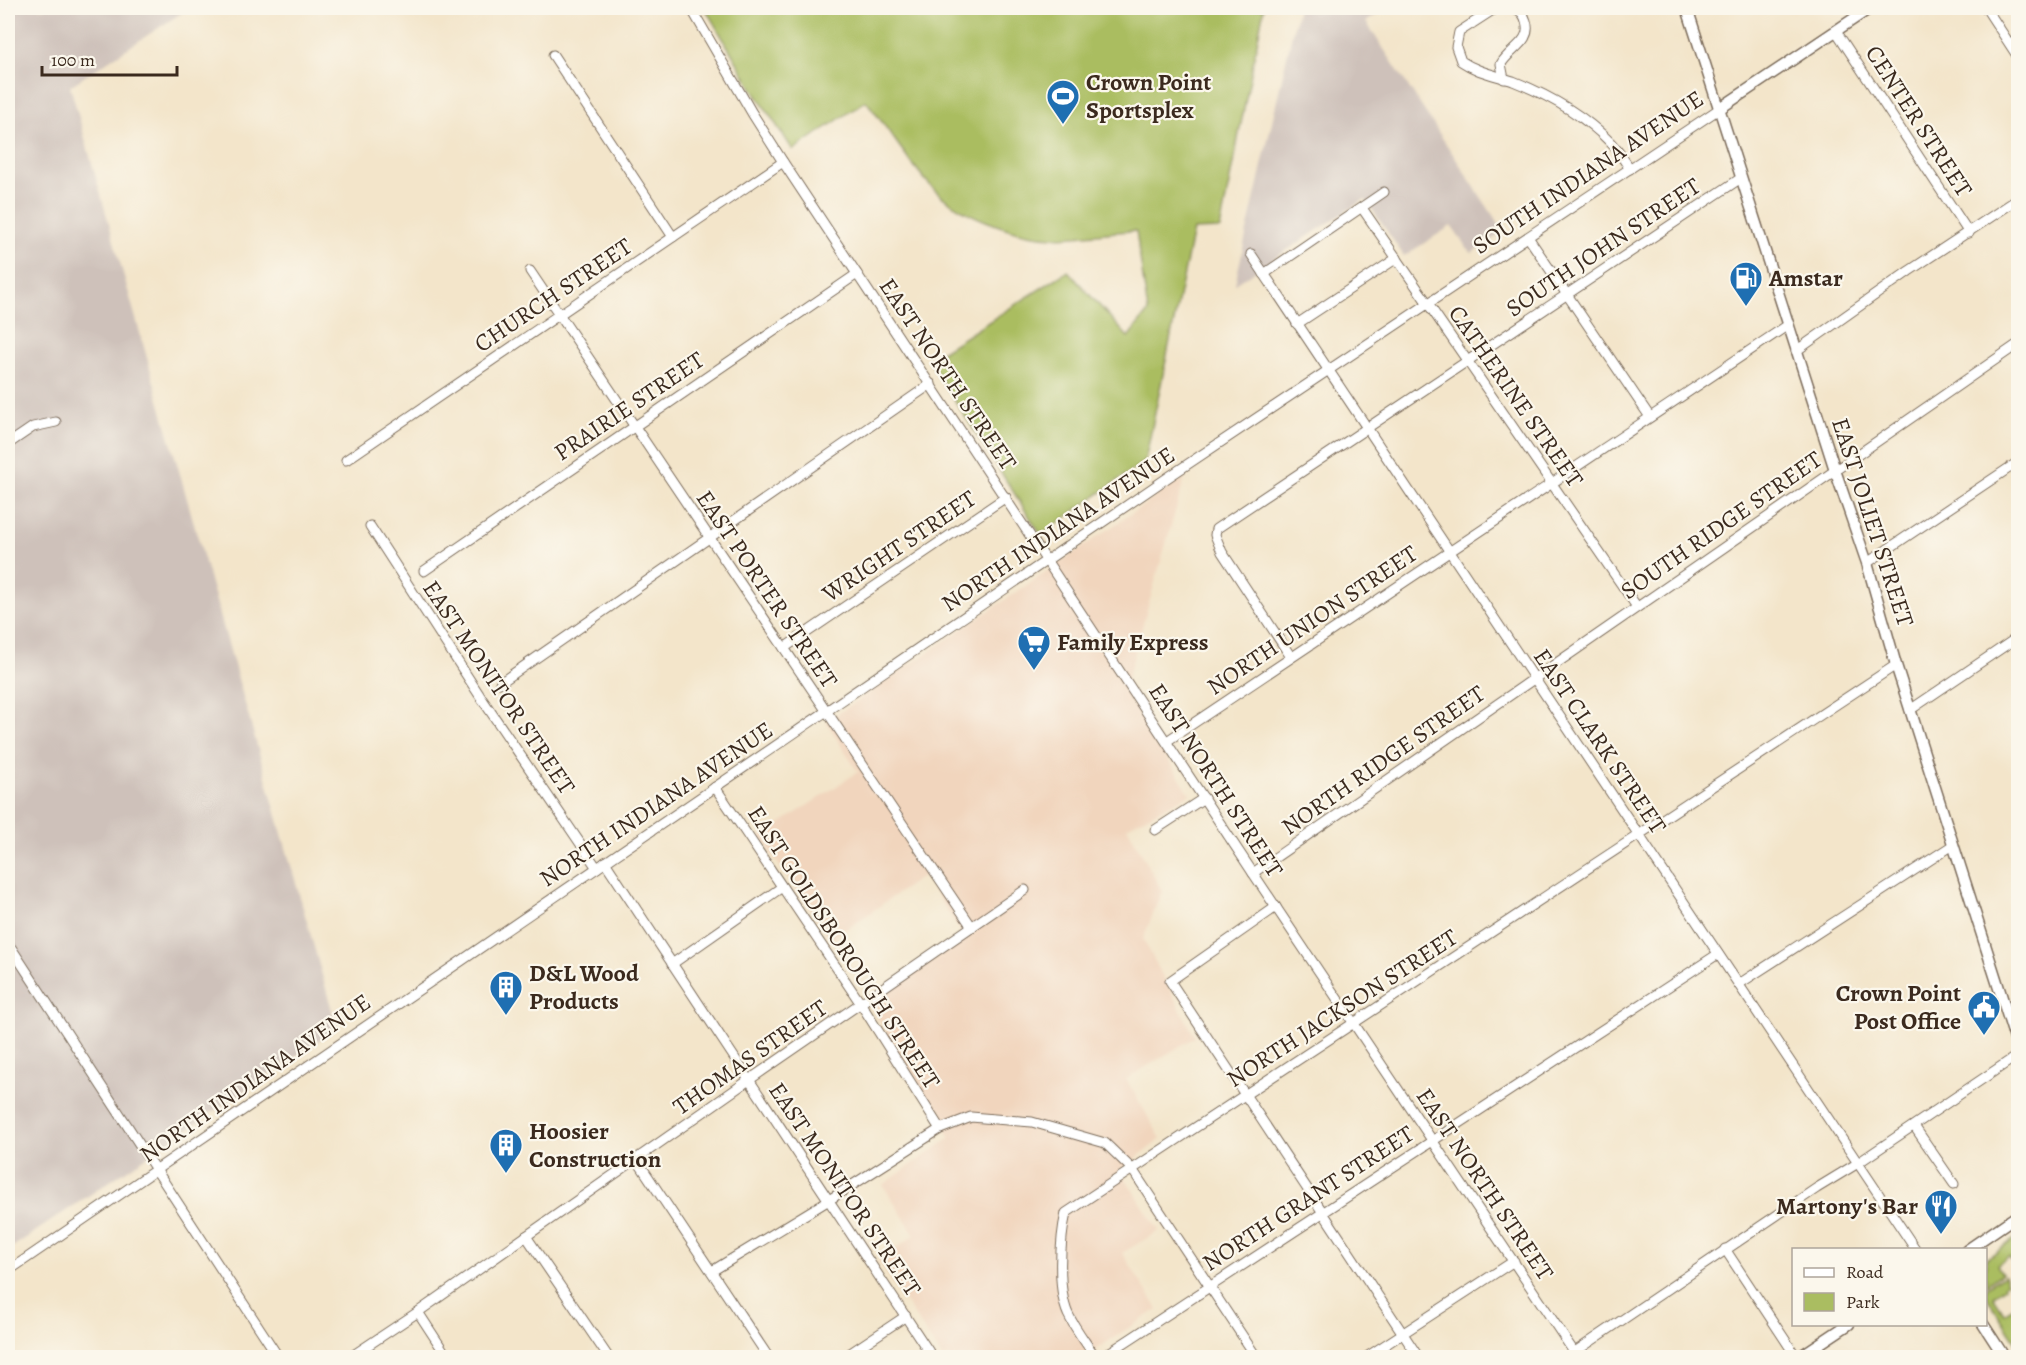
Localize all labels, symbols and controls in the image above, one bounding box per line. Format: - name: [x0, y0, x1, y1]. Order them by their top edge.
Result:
- scale bar: [42, 39, 177, 77]
- street label: CENTER STREET: [1858, 39, 1980, 203]
- text: 100 m: [51, 48, 95, 72]
- place label: Crown Point Sportsplex: [1086, 66, 1211, 126]
- sports icon: Crown Point Sportsplex: [1045, 78, 1081, 125]
- street label: SOUTH INDIANA AVENUE: [1466, 83, 1710, 261]
- street label: SOUTH JOHN STREET: [1499, 170, 1707, 324]
- street label: CHURCH STREET: [468, 230, 638, 360]
- fuel station icon: Amstar: [1728, 260, 1764, 307]
- place label: Amstar: [1768, 262, 1843, 294]
- street label: EAST NORTH STREET: [872, 272, 1024, 476]
- street label: CATHERINE STREET: [1441, 299, 1591, 493]
- street label: PRAIRIE STREET: [548, 344, 710, 468]
- street label: EAST JOLIET STREET: [1824, 414, 1922, 630]
- street label: NORTH INDIANA AVENUE: [935, 439, 1181, 619]
- street label: SOUTH RIDGE STREET: [1614, 443, 1828, 607]
- street label: WRIGHT STREET: [815, 483, 982, 610]
- street label: EAST PORTER STREET: [689, 484, 845, 694]
- street label: NORTH UNION STREET: [1201, 538, 1423, 702]
- street label: EAST MONITOR STREET: [415, 574, 583, 800]
- supermarket icon: Family Express: [1016, 624, 1052, 671]
- place label: Family Express: [1057, 626, 1208, 658]
- street label: EAST CLARK STREET: [1526, 642, 1674, 840]
- street label: EAST NORTH STREET: [1141, 677, 1291, 883]
- street label: NORTH RIDGE STREET: [1275, 678, 1491, 842]
- street label: NORTH INDIANA AVENUE: [533, 714, 779, 894]
- street label: EAST GOLDSBOROUGH STREET: [740, 799, 948, 1095]
- street label: NORTH JACKSON STREET: [1220, 921, 1464, 1095]
- place label: D&L Wood Products: [529, 957, 639, 1017]
- building icon: D&L Wood Products: [488, 969, 524, 1016]
- place label: Crown Point Post Office: [1836, 977, 1961, 1037]
- street label: NORTH INDIANA AVENUE: [133, 986, 377, 1170]
- public building icon: Crown Point Post Office: [1966, 989, 2002, 1036]
- street label: THOMAS STREET: [666, 992, 834, 1122]
- street label: EAST MONITOR STREET: [761, 1076, 929, 1302]
- street label: EAST NORTH STREET: [1409, 1082, 1561, 1286]
- place label: Hoosier Construction: [529, 1115, 662, 1175]
- street label: NORTH GRANT STREET: [1196, 1118, 1420, 1278]
- building icon: Hoosier Construction: [488, 1127, 524, 1174]
- restaurant icon: Martony's Bar: [1923, 1188, 1959, 1235]
- place label: Martony's Bar: [1776, 1190, 1918, 1222]
- legend: [1792, 1248, 1987, 1326]
- text: Road: [1846, 1260, 1884, 1284]
- text: Park: [1846, 1290, 1880, 1314]

